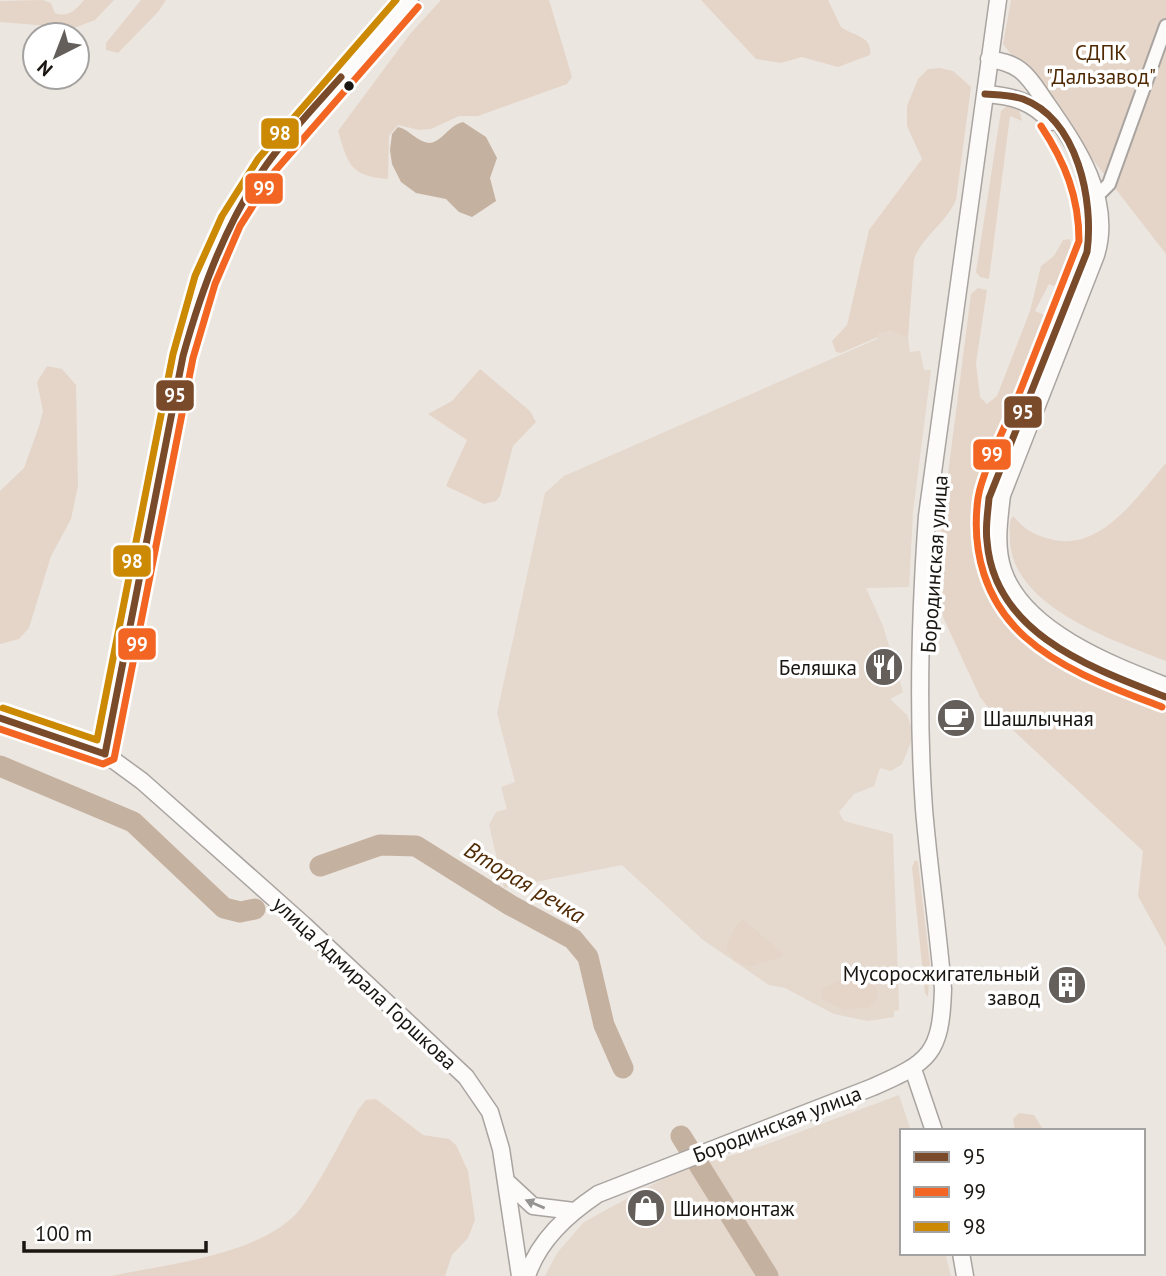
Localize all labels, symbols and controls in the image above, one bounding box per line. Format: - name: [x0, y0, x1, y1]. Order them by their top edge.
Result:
- north arrow: [21, 21, 91, 91]
- park label: СДПК "Дальзавод": [1046, 39, 1156, 90]
- text: N: [32, 56, 57, 82]
- unlabelled marker: [342, 79, 356, 93]
- line badge: 98: [260, 117, 300, 150]
- text: 98: [269, 121, 291, 145]
- line badge: 99: [244, 172, 284, 205]
- text: 99: [253, 176, 275, 200]
- line badge: 95: [155, 379, 195, 412]
- text: 95: [164, 383, 186, 407]
- line badge: 95: [1003, 395, 1043, 429]
- text: 95: [1012, 400, 1034, 424]
- line badge: 99: [972, 438, 1012, 471]
- text: 99: [981, 442, 1003, 466]
- street label: Бородинская улица: [914, 474, 954, 654]
- line badge: 98: [112, 544, 152, 578]
- text: 98: [121, 549, 143, 573]
- line badge: 99: [117, 627, 157, 661]
- text: 99: [126, 632, 148, 656]
- restaurant icon: Беляшка: [863, 646, 905, 688]
- place label: Беляшка: [779, 654, 857, 681]
- cafe icon: Шашлычная: [935, 697, 977, 739]
- place label: Шашлычная: [983, 705, 1094, 732]
- water label: Вторая речка: [459, 835, 591, 929]
- street label: улица Адмирала Горшкова: [267, 891, 463, 1075]
- place label: Мусоросжигательный завод: [843, 960, 1040, 1011]
- building icon: Мусоросжигательный завод: [1046, 964, 1088, 1006]
- street label: Бородинская улица: [689, 1079, 865, 1169]
- legend: [900, 1129, 1145, 1255]
- text: 95: [963, 1143, 986, 1170]
- text: 99: [963, 1178, 986, 1205]
- shop icon: Шиномонтаж: [625, 1187, 667, 1229]
- place label: Шиномонтаж: [673, 1195, 794, 1222]
- one-way arrow: [525, 1198, 545, 1210]
- scale bar: [24, 1210, 206, 1254]
- text: 98: [963, 1213, 986, 1240]
- text: 100 m: [35, 1220, 92, 1247]

